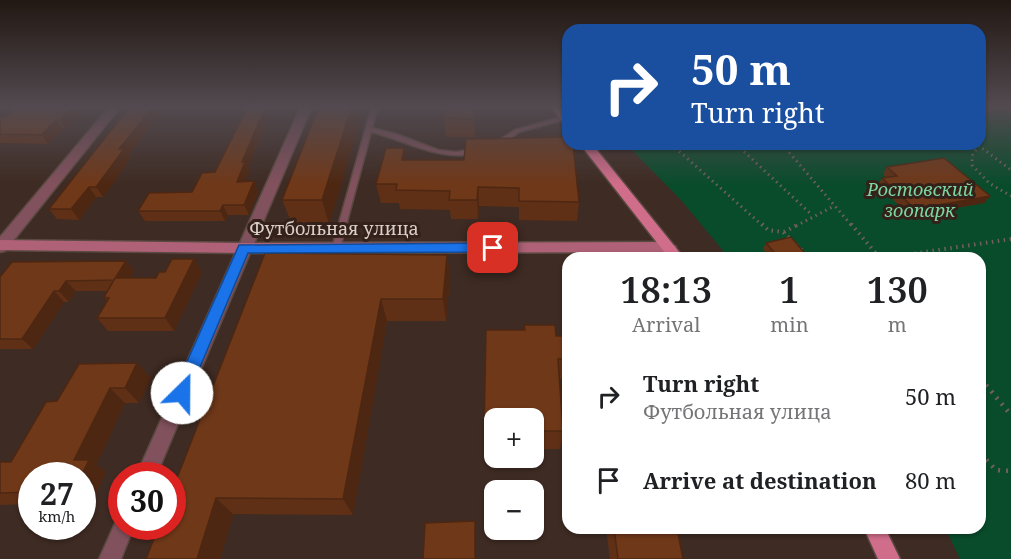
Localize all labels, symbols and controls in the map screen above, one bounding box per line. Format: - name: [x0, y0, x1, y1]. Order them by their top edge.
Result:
- text: 50 m: [691, 40, 791, 97]
- icon: right: [592, 48, 670, 126]
- text: Turn right: [691, 94, 824, 131]
- park label: Ростовский зоопарк: [866, 177, 974, 222]
- street label: Футбольная улица: [249, 216, 419, 240]
- pin: [467, 222, 518, 273]
- icon: arrive: [476, 231, 509, 264]
- text: 18:13: [620, 265, 712, 314]
- text: 1: [779, 265, 800, 314]
- text: 130: [867, 265, 928, 314]
- text: Arrival: [632, 311, 700, 338]
- text: min: [770, 311, 809, 338]
- text: m: [888, 311, 907, 338]
- position arrow: [150, 361, 214, 425]
- text: Turn right: [643, 368, 759, 398]
- icon: right: [592, 380, 625, 413]
- text: 50 m: [905, 381, 956, 411]
- text: Футбольная улица: [643, 398, 832, 425]
- map controls: [484, 408, 544, 540]
- button: +: [484, 408, 544, 468]
- speed limit sign: 30: [108, 462, 186, 540]
- icon: arrive: [592, 464, 625, 497]
- text: Arrive at destination: [643, 465, 877, 495]
- text: 80 m: [905, 465, 956, 495]
- text: 27: [40, 473, 74, 514]
- button: −: [484, 480, 544, 540]
- text: km/h: [39, 506, 75, 526]

